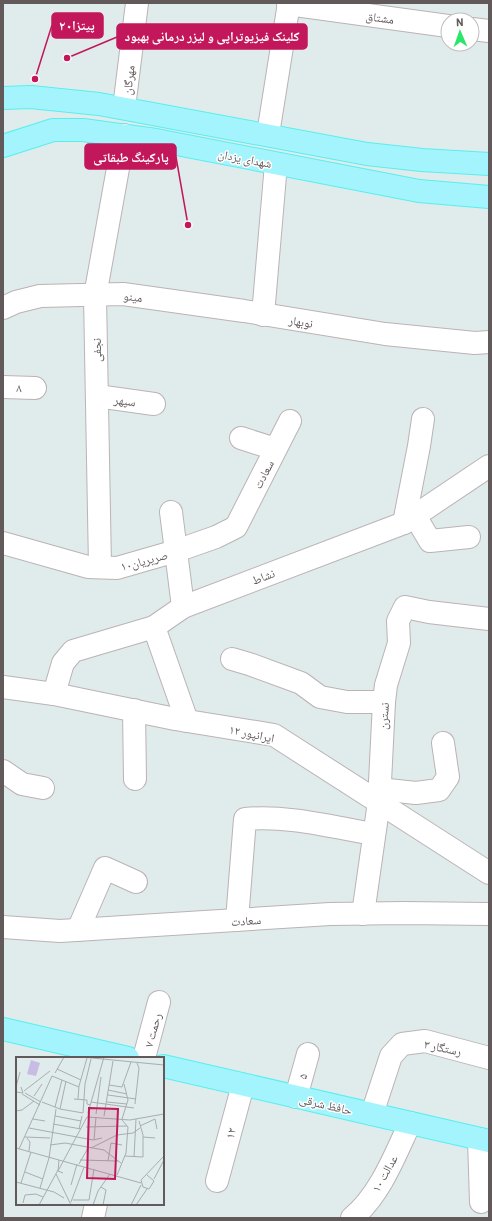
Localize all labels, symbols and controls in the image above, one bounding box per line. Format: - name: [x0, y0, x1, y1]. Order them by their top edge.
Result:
- street label: مشتاق: [365, 8, 395, 27]
- north arrow: [440, 12, 480, 52]
- callout: پیتزا۲۰: [52, 13, 103, 38]
- text: N: [456, 15, 464, 28]
- text: پیتزا۲۰: [59, 17, 95, 34]
- callout: کلینک فیزیوتراپی و لیزر درمانی بهبود: [117, 24, 307, 49]
- text: کلینک فیزیوتراپی و لیزر درمانی بهبود: [125, 28, 300, 45]
- street label: مهرگان: [119, 64, 138, 96]
- callout: پارکینگ طبقاتی: [85, 144, 176, 169]
- street label: شهدای یزدان: [217, 146, 273, 171]
- text: پارکینگ طبقاتی: [93, 149, 169, 166]
- street label: مینو: [123, 288, 143, 305]
- street label: نوبهار: [287, 312, 314, 331]
- street label: نجفی: [89, 338, 104, 362]
- street label: ۸: [16, 380, 23, 394]
- street label: سپهر: [112, 391, 137, 410]
- street label: سعادت: [250, 457, 276, 491]
- street label: صریریان۱۰: [119, 547, 169, 574]
- street label: نشاط: [250, 565, 276, 587]
- street label: نسترن: [375, 702, 392, 730]
- street label: ایرانپور ۱۲: [228, 721, 276, 746]
- street label: سعادت: [230, 912, 262, 928]
- street label: رحمت ۷: [141, 1011, 163, 1049]
- street label: رستگار ۳: [423, 1036, 463, 1058]
- inset map: [16, 1057, 164, 1205]
- street label: ۵: [295, 1071, 309, 1081]
- street label: حافظ شرقی: [298, 1091, 354, 1118]
- street label: ۱۲: [222, 1126, 238, 1140]
- street label: عدالت ۱۰: [368, 1152, 400, 1194]

